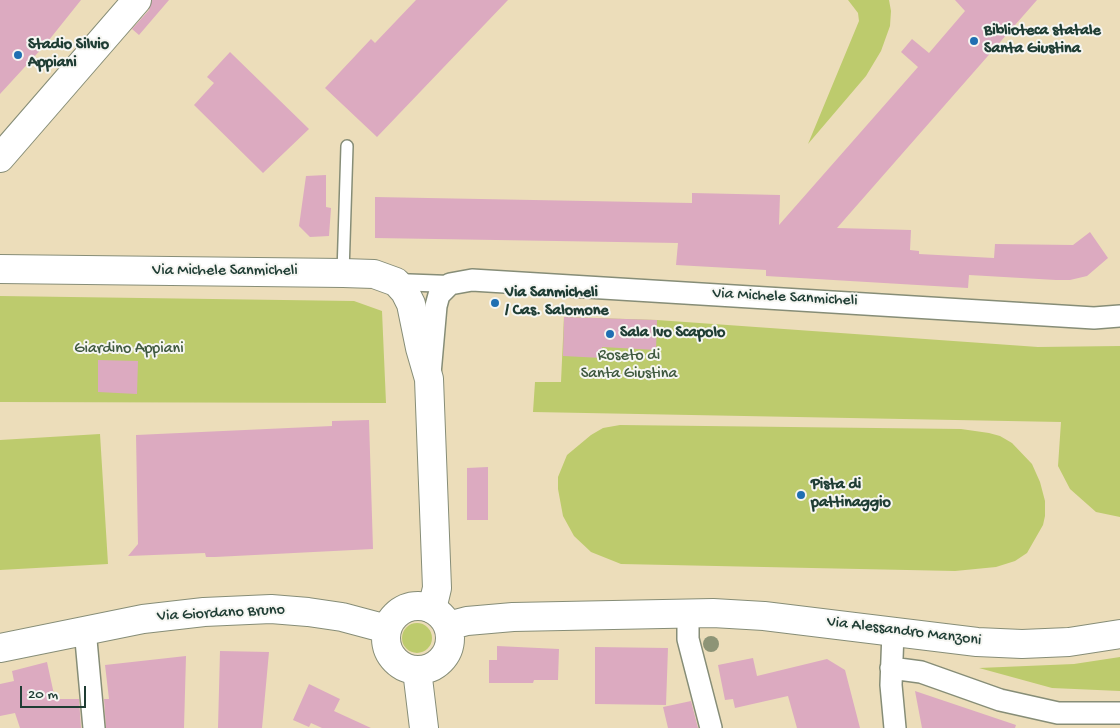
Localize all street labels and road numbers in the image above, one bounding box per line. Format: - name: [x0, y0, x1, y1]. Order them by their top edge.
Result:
- street label: Via Michele Sanmicheli: [152, 262, 298, 282]
- street label: Via Michele Sanmicheli: [712, 285, 858, 311]
- street label: Via Giordano Bruno: [157, 601, 285, 627]
- street label: Via Alessandro Manzoni: [826, 613, 982, 651]

